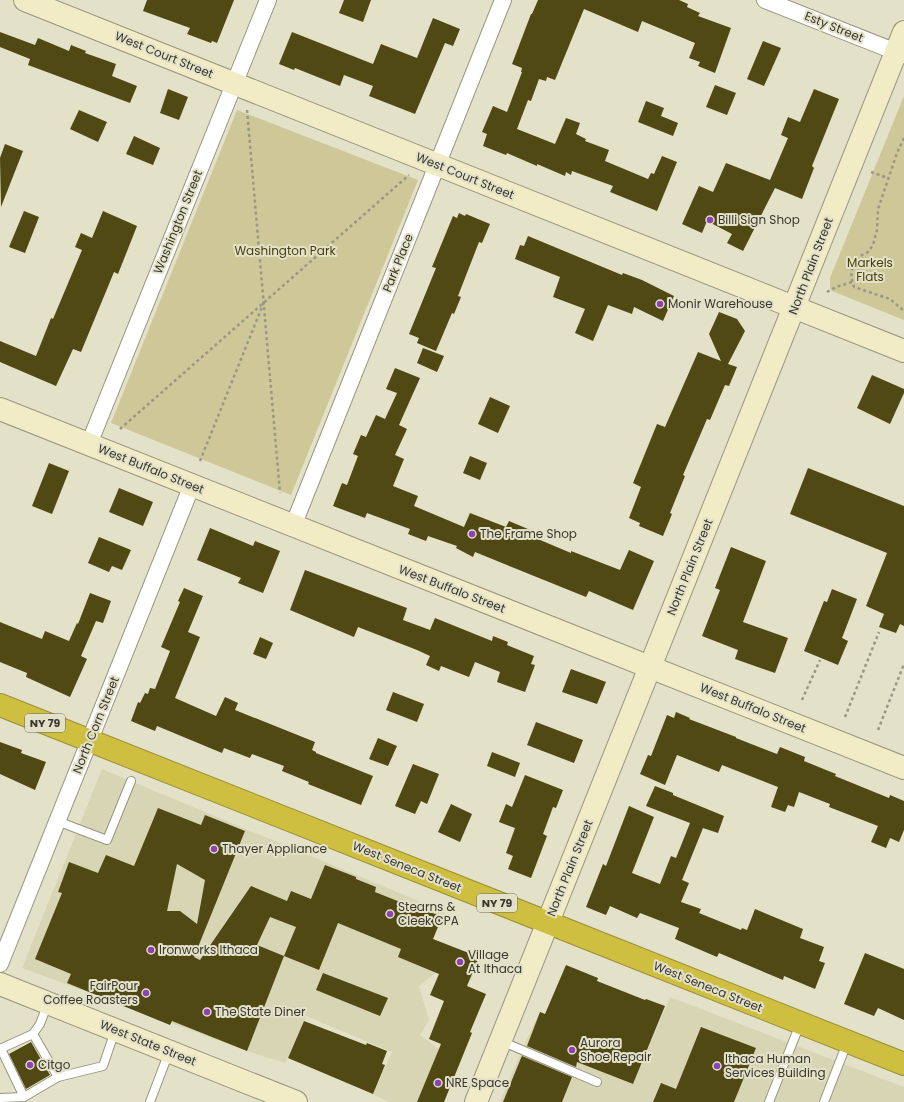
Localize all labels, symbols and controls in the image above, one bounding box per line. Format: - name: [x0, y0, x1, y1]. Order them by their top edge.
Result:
- street label: Esty Street: [802, 7, 866, 46]
- street label: West Court Street: [112, 27, 216, 82]
- street label: West Court Street: [413, 148, 517, 203]
- street label: Washington Street: [149, 167, 206, 276]
- place label: Billi Sign Shop: [718, 211, 800, 228]
- marker: Billi Sign Shop: [705, 215, 715, 225]
- street label: North Plain Street: [784, 215, 837, 317]
- street label: Park Place: [378, 231, 417, 295]
- park label: Washington Park: [234, 242, 336, 259]
- park label: Markels Flats: [847, 254, 893, 285]
- place label: Monir Warehouse: [668, 295, 773, 312]
- marker: Monir Warehouse: [655, 299, 665, 309]
- street label: West Buffalo Street: [96, 439, 207, 498]
- street label: North Plain Street: [662, 516, 717, 618]
- place label: The Frame Shop: [480, 525, 577, 542]
- marker: The Frame Shop: [467, 529, 477, 539]
- street label: West Buffalo Street: [396, 560, 508, 617]
- street label: North Corn Street: [68, 674, 123, 776]
- street label: West Buffalo Street: [698, 678, 809, 737]
- road number: NY 79: [25, 714, 65, 732]
- street label: North Plain Street: [542, 817, 597, 919]
- street label: West Seneca Street: [350, 837, 464, 896]
- place label: Thayer Appliance: [222, 840, 327, 857]
- marker: Thayer Appliance: [209, 844, 219, 854]
- road number: NY 79: [477, 894, 517, 912]
- place label: Stearns & Cleek CPA: [398, 898, 459, 929]
- marker: Stearns & Cleek CPA: [385, 909, 395, 919]
- place label: Ironworks Ithaca: [159, 941, 258, 958]
- marker: Ironworks Ithaca: [146, 945, 156, 955]
- place label: Village At Ithaca: [468, 946, 522, 977]
- marker: Village At Ithaca: [455, 957, 465, 967]
- street label: West Seneca Street: [651, 957, 765, 1016]
- place label: FairPour Coffee Roasters: [43, 977, 139, 1008]
- marker: FairPour Coffee Roasters: [141, 988, 151, 998]
- place label: The State Diner: [215, 1003, 306, 1020]
- marker: The State Diner: [202, 1007, 212, 1017]
- street label: West State Street: [97, 1015, 199, 1070]
- place label: Aurora Shoe Repair: [580, 1034, 652, 1065]
- marker: Aurora Shoe Repair: [567, 1045, 577, 1055]
- place label: Ithaca Human Services Building: [725, 1050, 826, 1081]
- place label: Citgo: [38, 1056, 71, 1073]
- marker: Citgo: [25, 1060, 35, 1070]
- marker: Ithaca Human Services Building: [712, 1061, 722, 1071]
- place label: NRE Space: [446, 1074, 509, 1091]
- marker: NRE Space: [433, 1078, 443, 1088]

